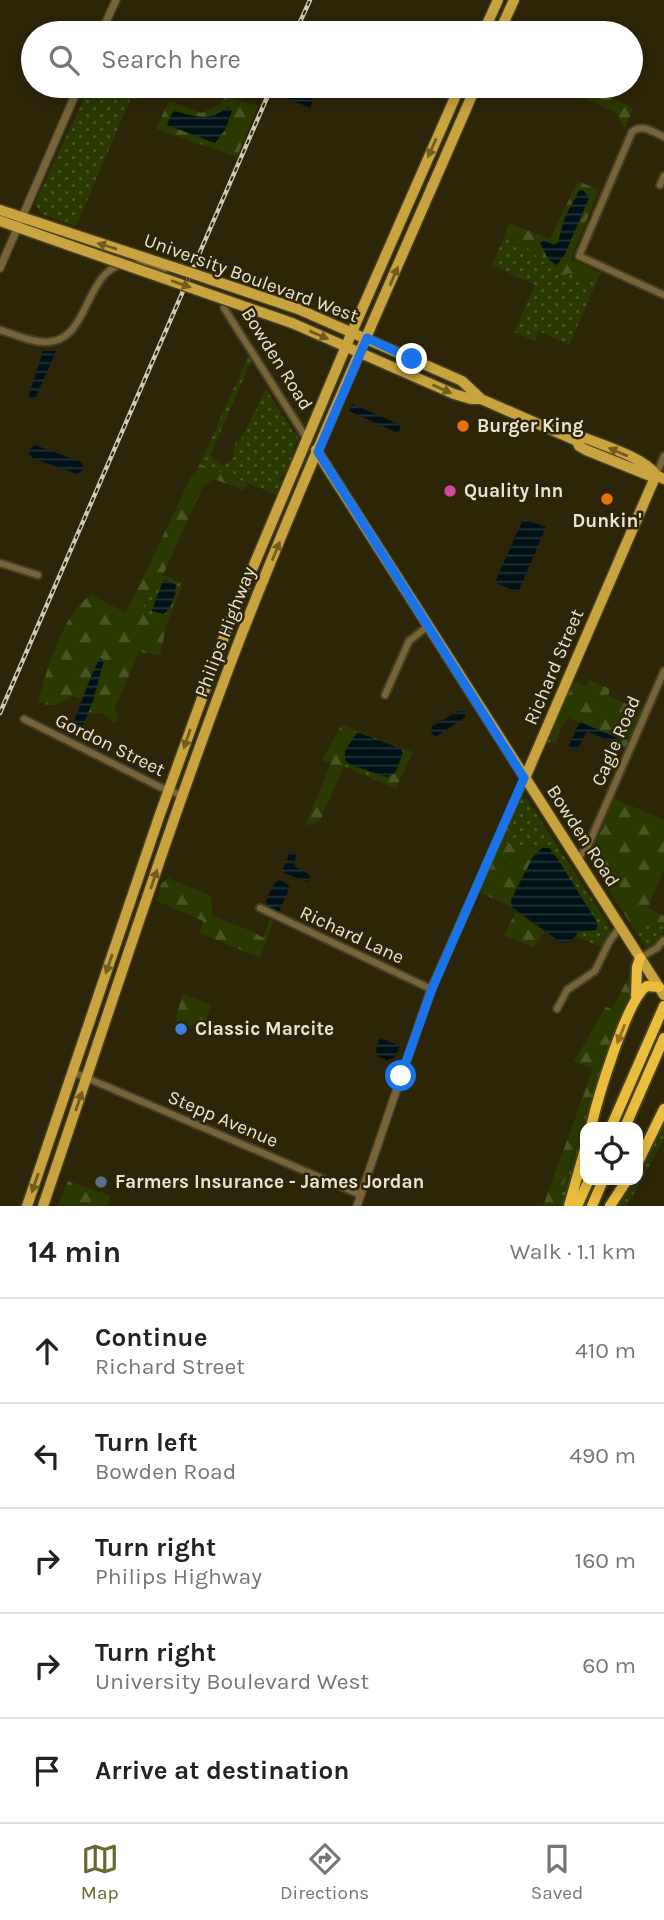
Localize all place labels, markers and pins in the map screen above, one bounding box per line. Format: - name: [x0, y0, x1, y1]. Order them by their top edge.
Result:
- place label: Burger King: [477, 415, 583, 437]
- marker: Burger King: [455, 418, 471, 434]
- place label: Quality Inn: [464, 480, 563, 502]
- marker: Quality Inn: [442, 483, 458, 499]
- marker: Dunkin': [599, 491, 615, 507]
- place label: Dunkin': [572, 510, 642, 532]
- place label: Classic Marcite: [195, 1018, 334, 1040]
- marker: Classic Marcite: [173, 1021, 189, 1037]
- place label: Farmers Insurance - James Jordan: [115, 1171, 424, 1193]
- marker: Farmers Insurance - James Jordan: [93, 1174, 109, 1190]

